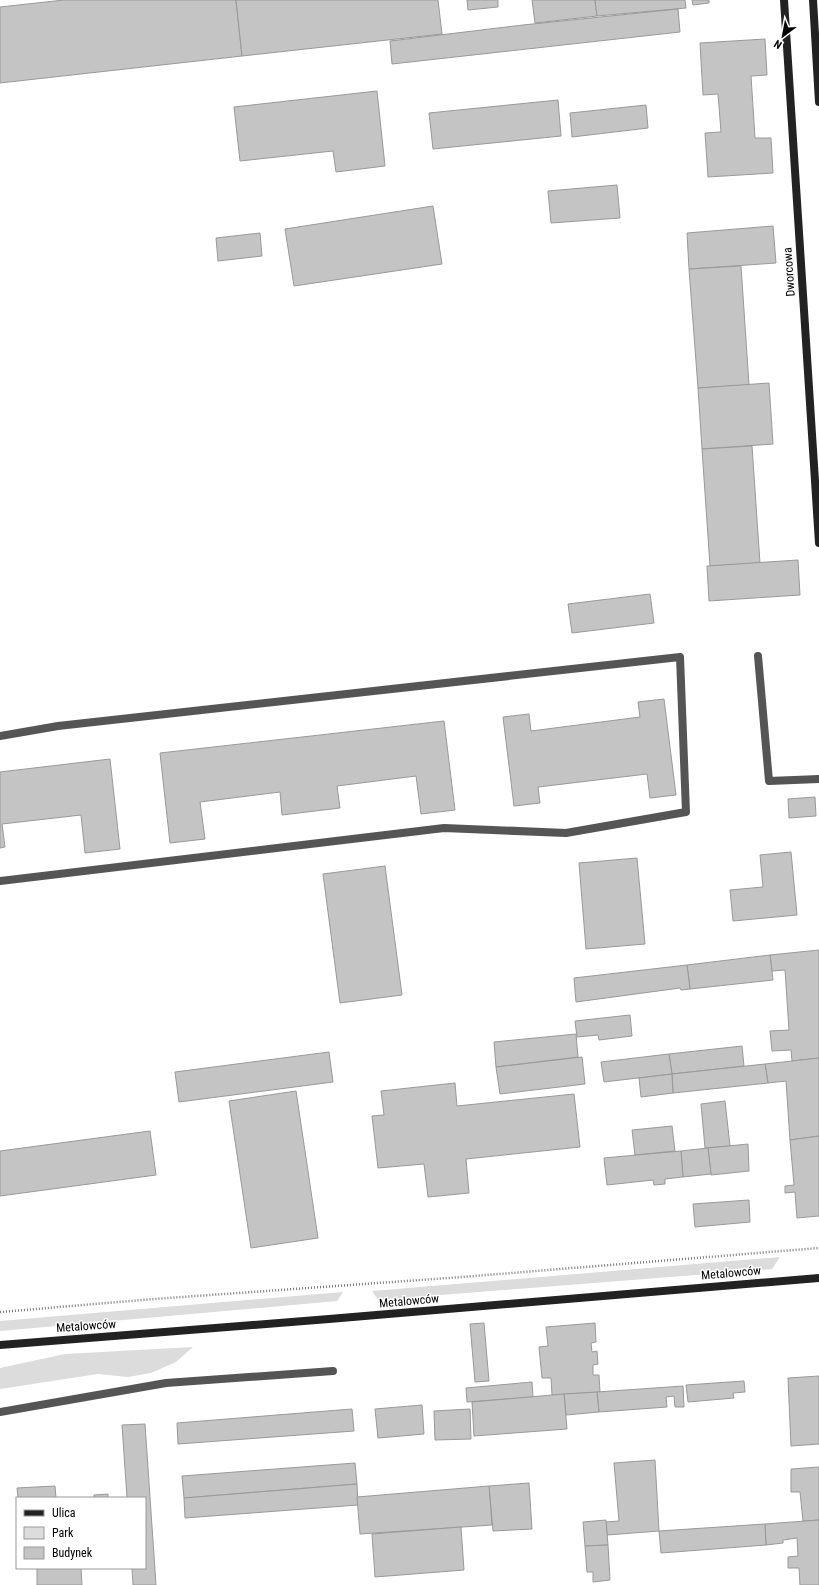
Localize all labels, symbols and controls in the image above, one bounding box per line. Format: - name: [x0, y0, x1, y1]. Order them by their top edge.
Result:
- north arrow: [763, 16, 803, 56]
- text: N: [771, 37, 784, 51]
- street label: Dworcowa: [780, 247, 798, 297]
- street label: Metalowców: [701, 1263, 762, 1283]
- street label: Metalowców: [379, 1291, 440, 1311]
- street label: Metalowców: [56, 1317, 117, 1335]
- legend: [16, 1497, 146, 1569]
- text: Ulica: [52, 1506, 76, 1520]
- text: Park: [52, 1526, 74, 1540]
- text: Budynek: [52, 1546, 93, 1560]

